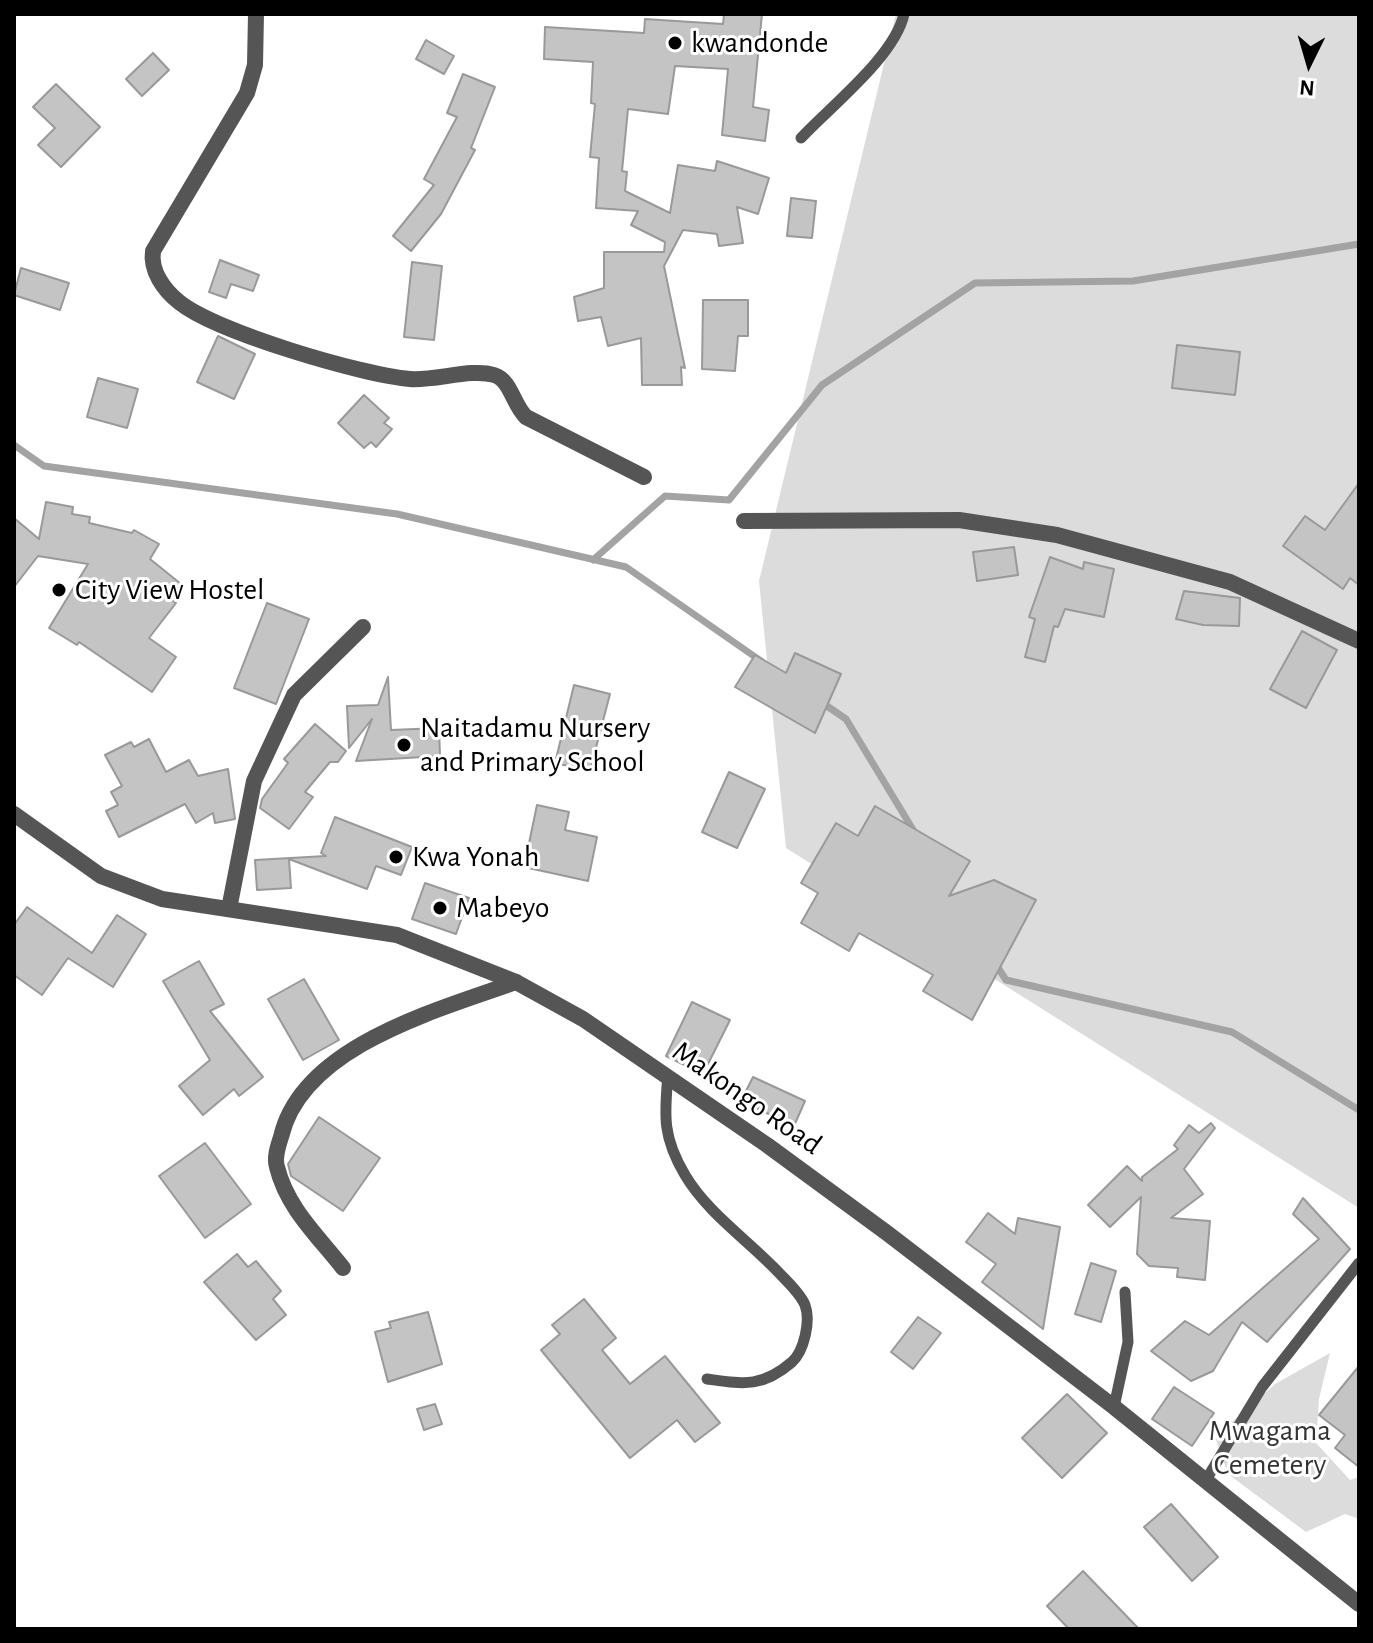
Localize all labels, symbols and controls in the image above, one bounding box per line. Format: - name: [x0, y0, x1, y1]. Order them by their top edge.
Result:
- north arrow: [1269, 24, 1349, 104]
- place label: kwandonde: [691, 25, 828, 61]
- marker: kwandonde: [666, 34, 684, 52]
- text: N: [1298, 76, 1315, 100]
- place label: City View Hostel: [75, 572, 265, 608]
- marker: City View Hostel: [50, 581, 68, 599]
- place label: Naitadamu Nursery and Primary School: [420, 710, 650, 780]
- marker: Naitadamu Nursery and Primary School: [395, 736, 413, 754]
- place label: Kwa Yonah: [412, 839, 539, 875]
- marker: Kwa Yonah: [387, 848, 405, 866]
- place label: Mabeyo: [456, 890, 550, 926]
- marker: Mabeyo: [431, 899, 449, 917]
- street label: Makongo Road: [665, 1033, 829, 1163]
- park label: Mwagama Cemetery: [1209, 1413, 1331, 1484]

